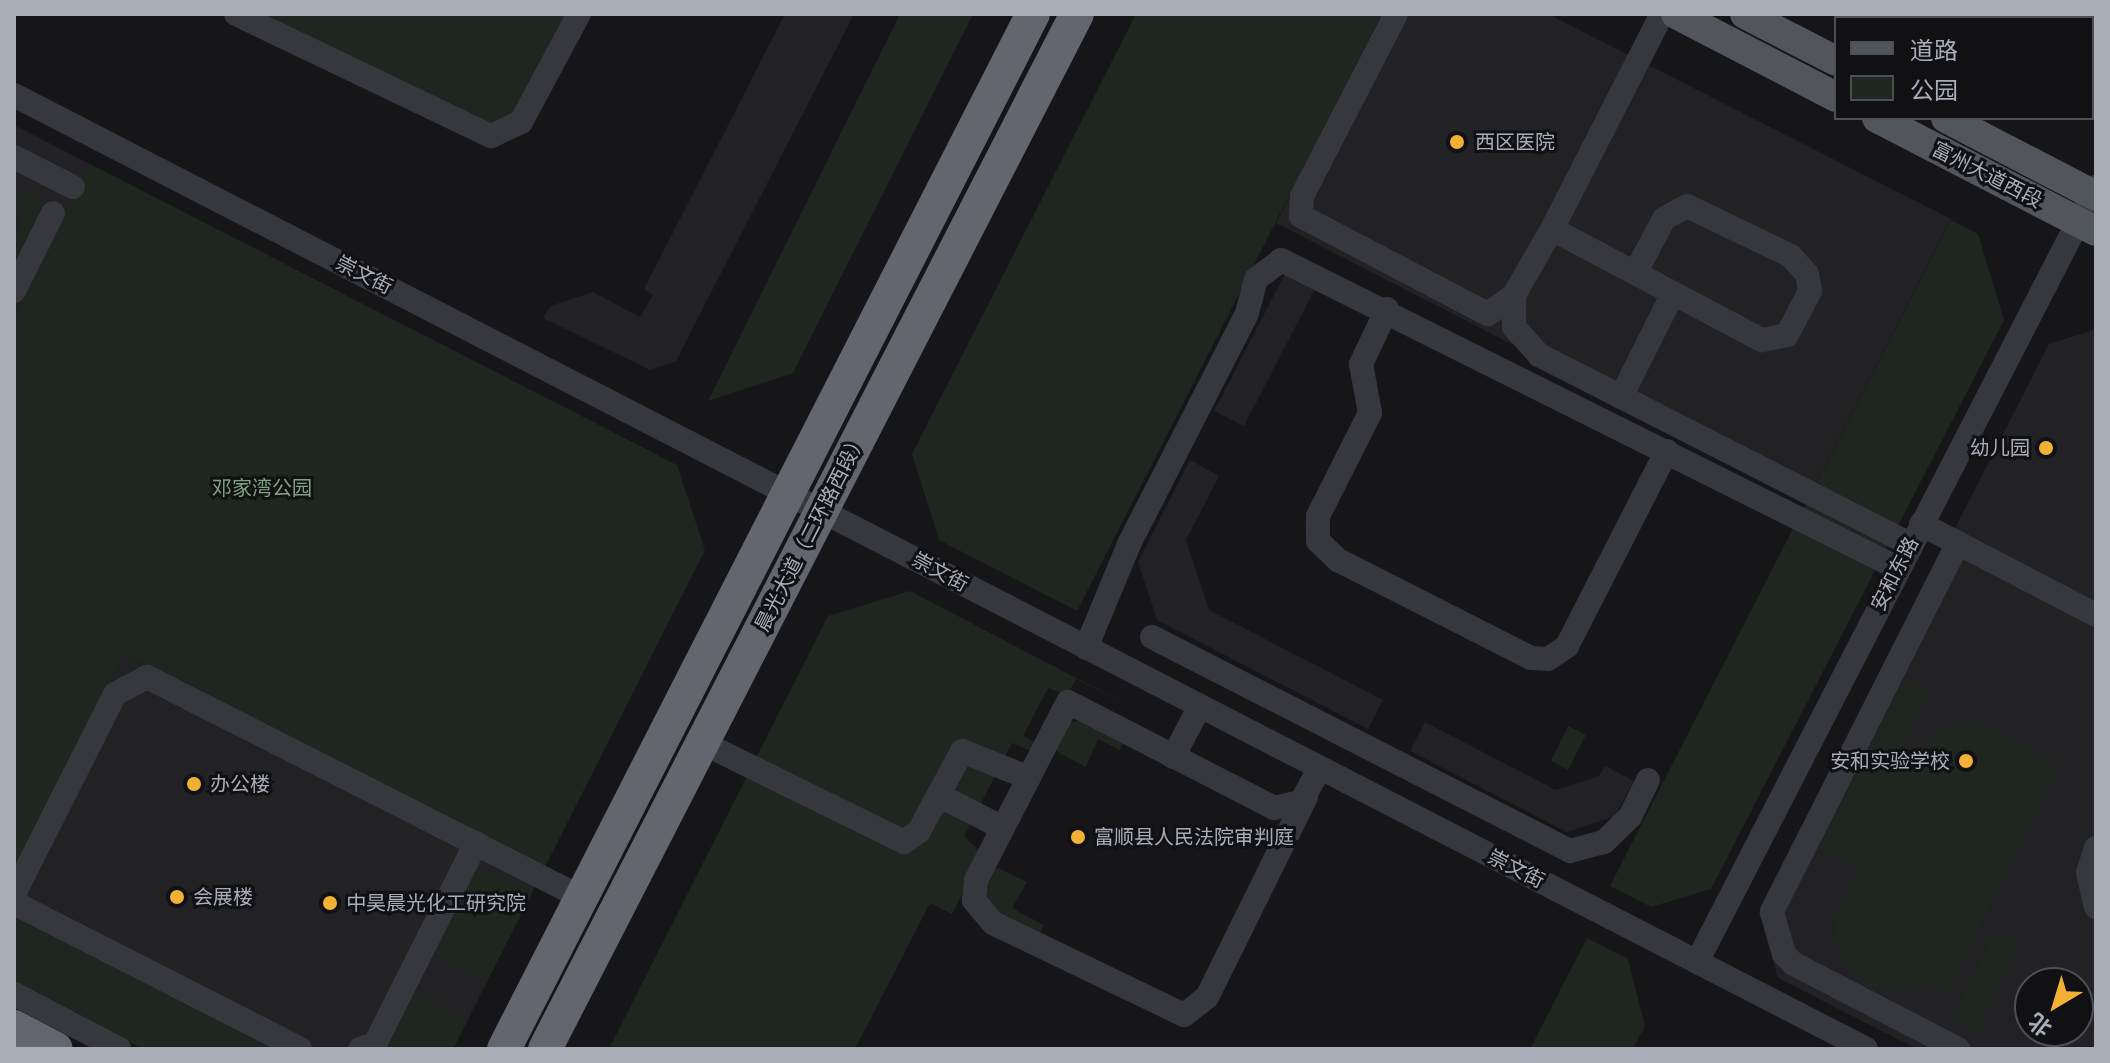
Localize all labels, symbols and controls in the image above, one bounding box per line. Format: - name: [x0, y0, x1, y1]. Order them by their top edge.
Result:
- legend: [1834, 16, 2094, 120]
- text: 道路: [1910, 35, 1958, 66]
- text: 公园: [1910, 75, 1958, 106]
- place label: 西区医院: [1475, 130, 1555, 154]
- marker: 西区医院: [1446, 131, 1468, 153]
- street label: 富州大道西段: [1928, 137, 2046, 213]
- street label: 崇文街: [332, 251, 396, 299]
- street label: 晨光大道（二环路西段）: [750, 429, 872, 635]
- place label: 幼儿园: [1970, 436, 2030, 460]
- marker: 幼儿园: [2037, 439, 2055, 457]
- park label: 邓家湾公园: [212, 476, 312, 500]
- street label: 安和东路: [1866, 533, 1924, 615]
- street label: 崇文街: [908, 547, 972, 597]
- place label: 安和实验学校: [1830, 749, 1950, 773]
- marker: 安和实验学校: [1957, 752, 1975, 770]
- place label: 办公楼: [210, 772, 270, 796]
- marker: 办公楼: [185, 775, 203, 793]
- place label: 富顺县人民法院审判庭: [1094, 825, 1294, 849]
- marker: 富顺县人民法院审判庭: [1069, 828, 1087, 846]
- street label: 崇文街: [1484, 845, 1548, 893]
- place label: 会展楼: [193, 885, 253, 909]
- marker: 会展楼: [168, 888, 186, 906]
- place label: 中昊晨光化工研究院: [346, 891, 526, 915]
- marker: 中昊晨光化工研究院: [321, 894, 339, 912]
- north arrow: [2014, 967, 2094, 1047]
- text: 北: [2023, 1007, 2058, 1043]

